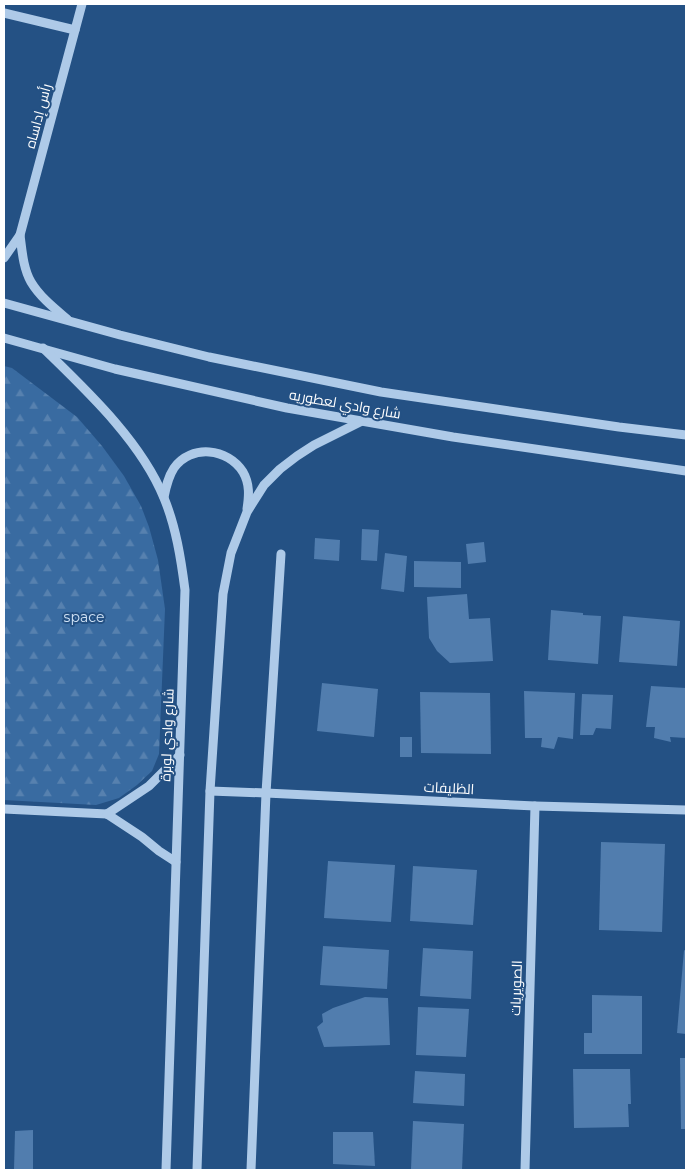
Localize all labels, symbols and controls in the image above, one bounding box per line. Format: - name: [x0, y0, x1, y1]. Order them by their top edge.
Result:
- street label: رأس إداساه: [21, 82, 55, 150]
- street label: شارع وادي لعطوريه: [287, 385, 402, 426]
- park label: space: [64, 608, 104, 626]
- street label: شارع وادي لوبرة: [156, 688, 181, 782]
- street label: الظليفات: [423, 778, 475, 798]
- street label: الصويريات: [506, 960, 526, 1016]

